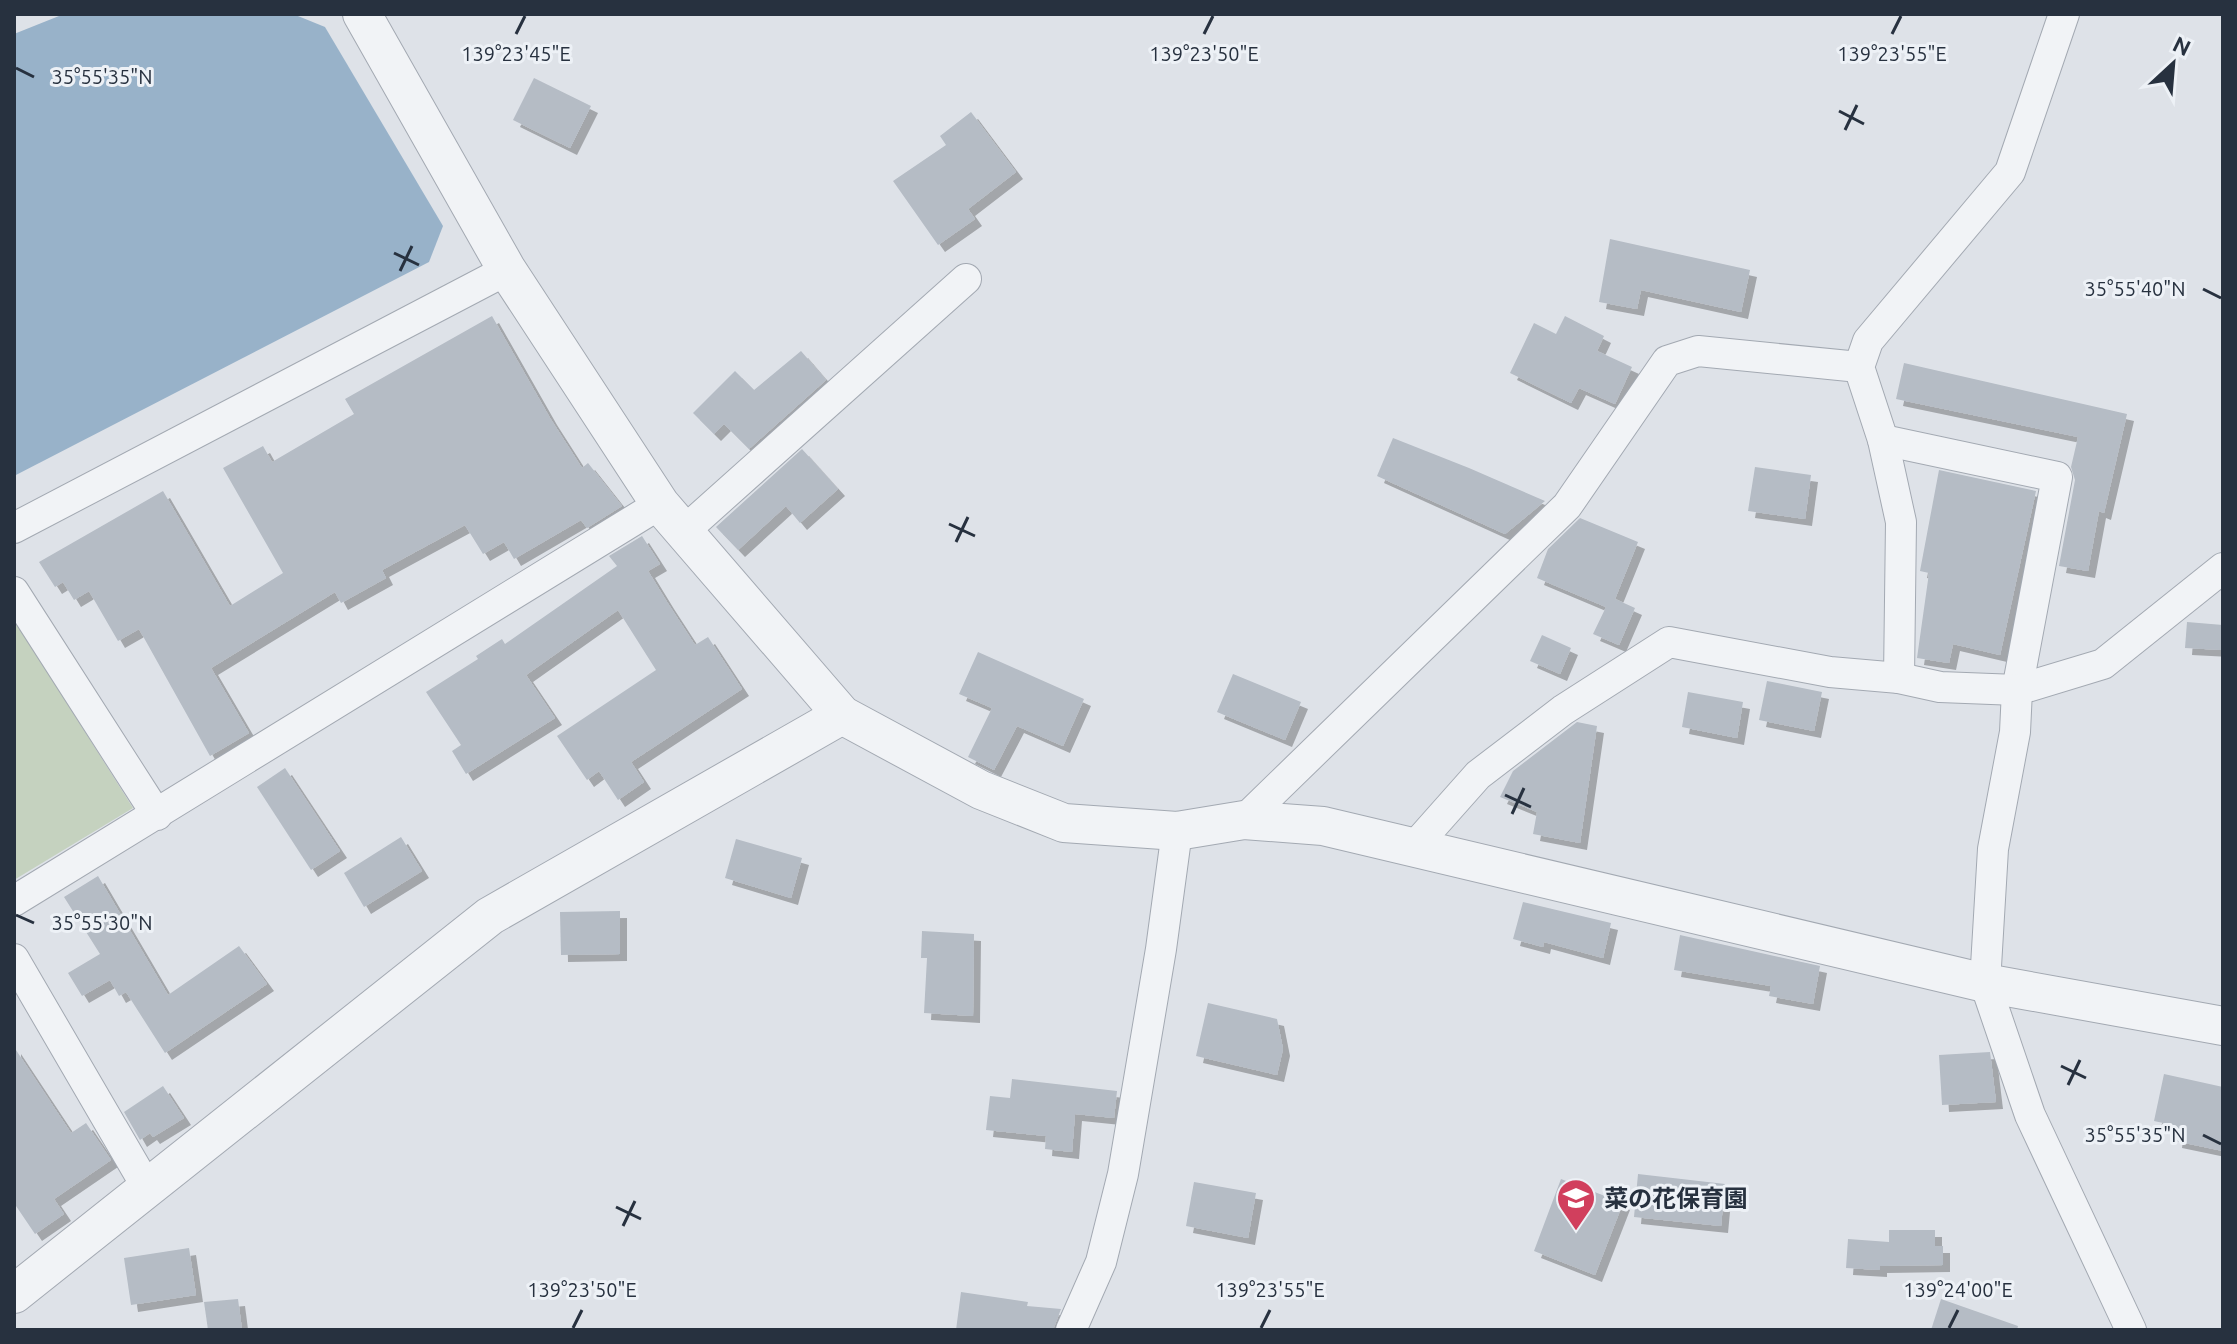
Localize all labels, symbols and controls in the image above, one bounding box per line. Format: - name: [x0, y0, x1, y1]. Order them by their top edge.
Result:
- north arrow: [2133, 24, 2213, 104]
- text: N: [2169, 31, 2195, 60]
- text: 139°23'45"E: [461, 42, 571, 65]
- text: 139°23'50"E: [1149, 42, 1259, 65]
- text: 139°23'55"E: [1837, 42, 1947, 65]
- text: 35°55'35"N: [51, 65, 153, 88]
- text: 35°55'40"N: [2084, 277, 2186, 300]
- text: 35°55'30"N: [51, 911, 153, 934]
- text: 35°55'35"N: [2084, 1123, 2186, 1146]
- school or university icon: 菜の花保育園: [1555, 1177, 1597, 1232]
- place label: 菜の花保育園: [1604, 1185, 1748, 1212]
- text: 139°23'50"E: [527, 1278, 637, 1301]
- text: 139°23'55"E: [1215, 1278, 1325, 1301]
- text: 139°24'00"E: [1903, 1278, 2013, 1301]

